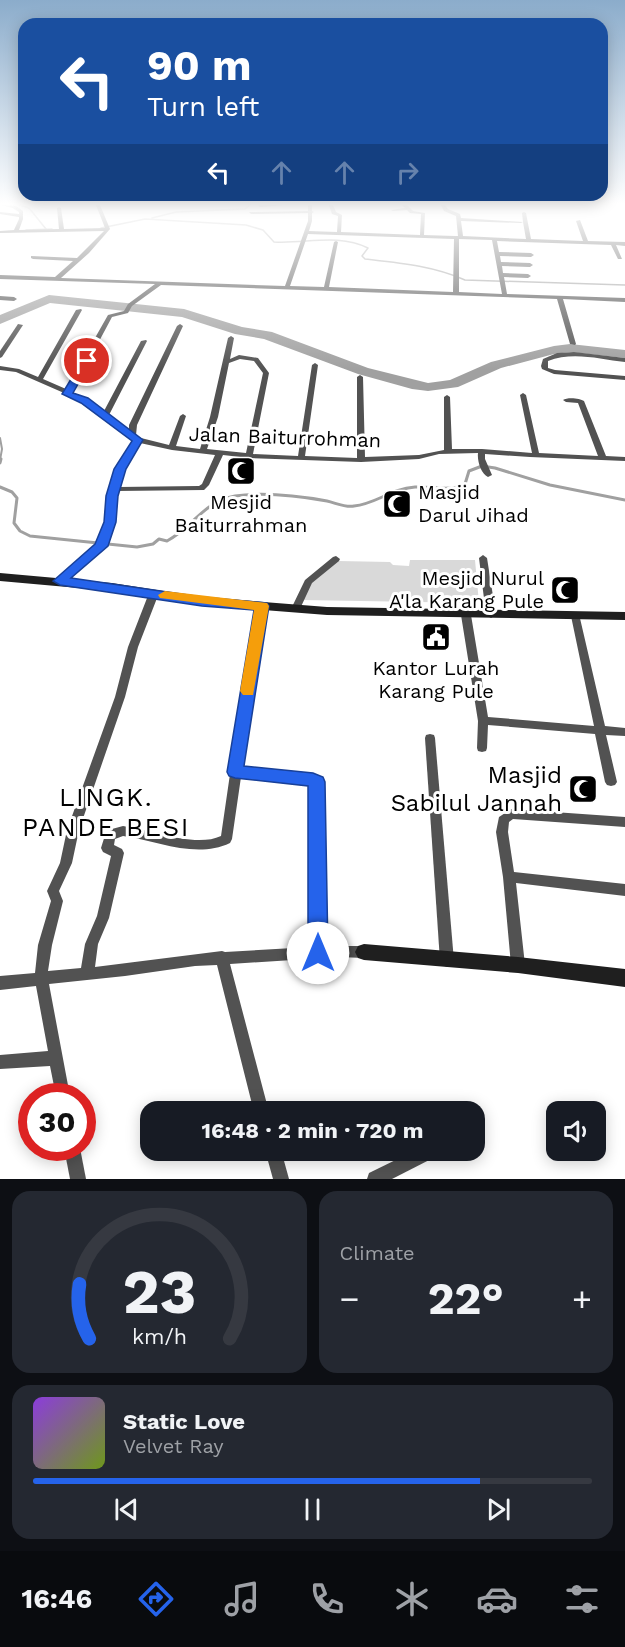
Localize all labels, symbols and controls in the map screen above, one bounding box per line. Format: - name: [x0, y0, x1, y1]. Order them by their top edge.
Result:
- text: 90 m: [147, 41, 251, 90]
- icon: left: [48, 42, 126, 120]
- text: Turn left: [147, 91, 259, 123]
- icon: left: [202, 156, 235, 189]
- icon: ahead: [265, 156, 298, 189]
- icon: ahead: [328, 156, 361, 189]
- icon: right: [391, 156, 424, 189]
- pin: [61, 335, 112, 386]
- icon: arrive: [70, 344, 103, 377]
- street label: Jalan Baiturrohman: [188, 422, 382, 452]
- mosque icon: Mesjid Baiturrahman: [225, 455, 257, 487]
- place label: Masjid Darul Jihad: [418, 480, 529, 527]
- mosque icon: Masjid Darul Jihad: [381, 488, 413, 520]
- place label: Mesjid Baiturrahman: [175, 490, 307, 537]
- place label: Mesjid Nurul A'la Karang Pule: [389, 566, 544, 613]
- mosque icon: Mesjid Nurul A'la Karang Pule: [549, 574, 581, 606]
- public building icon: Kantor Lurah Karang Pule: [420, 621, 452, 653]
- place label: Kantor Lurah Karang Pule: [373, 656, 499, 703]
- place label: Masjid Sabilul Jannah: [391, 761, 562, 817]
- mosque icon: Masjid Sabilul Jannah: [567, 773, 599, 805]
- district label: LINGK. PANDE BESI: [22, 782, 190, 842]
- position arrow: [286, 921, 350, 985]
- speed limit sign: 30: [18, 1083, 96, 1161]
- map controls: [546, 1101, 606, 1161]
- button: sound: [546, 1101, 606, 1161]
- text: 16:48 · 2 min · 720 m: [201, 1118, 424, 1143]
- text: Climate: [340, 1241, 415, 1265]
- text: 23: [122, 1255, 196, 1328]
- text: 22°: [428, 1272, 504, 1325]
- text: −: [340, 1279, 359, 1318]
- text: +: [572, 1279, 592, 1318]
- text: km/h: [132, 1324, 187, 1349]
- text: Static Love: [123, 1409, 245, 1434]
- text: Velvet Ray: [123, 1434, 224, 1458]
- icon: previous: [110, 1493, 143, 1526]
- icon: pause: [296, 1493, 329, 1526]
- icon: next: [482, 1493, 515, 1526]
- icon: directions: [135, 1578, 177, 1620]
- icon: music: [221, 1578, 263, 1620]
- icon: phone: [306, 1578, 348, 1620]
- icon: climate: [391, 1578, 433, 1620]
- icon: car: [476, 1578, 518, 1620]
- icon: filters: [561, 1578, 603, 1620]
- text: 16:46: [22, 1583, 92, 1615]

